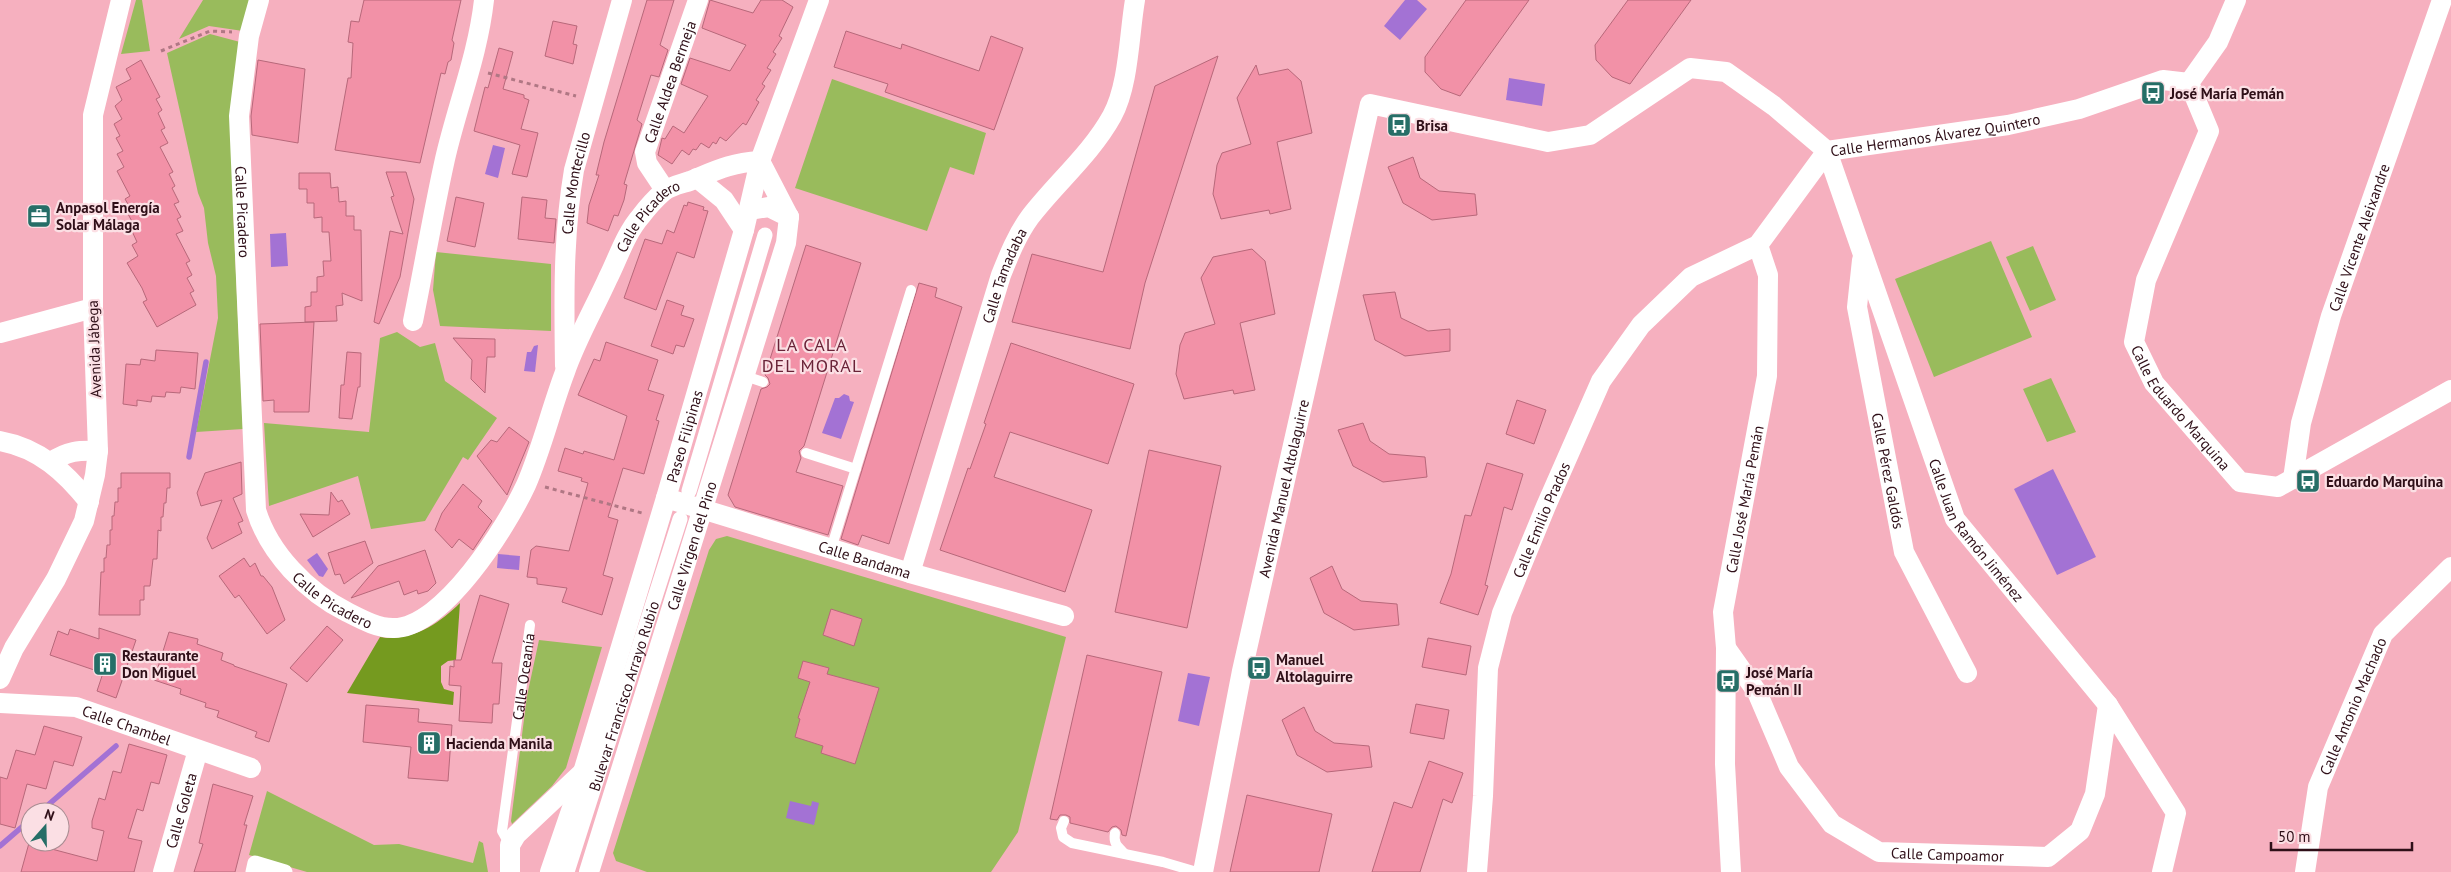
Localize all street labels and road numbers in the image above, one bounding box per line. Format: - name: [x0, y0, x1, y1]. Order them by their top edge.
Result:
- street label: Calle Aldea Bermeja: [639, 18, 700, 146]
- street label: Calle Hermanos Álvarez Quintero: [1829, 109, 2042, 160]
- street label: Calle Montecillo: [557, 129, 594, 235]
- street label: Calle Vicente Aleixandre: [2324, 161, 2393, 314]
- street label: Calle Picadero: [232, 166, 255, 258]
- street label: Calle Picadero: [612, 175, 682, 255]
- street label: Calle Tamadaba: [977, 224, 1030, 326]
- street label: Avenida Jábega: [83, 300, 105, 398]
- street label: Calle Eduardo Marquina: [2127, 342, 2235, 474]
- street label: Paseo Filipinas: [662, 388, 706, 485]
- street label: Avenida Manuel Altolaguirre: [1254, 398, 1313, 579]
- street label: Calle Pérez Galdós: [1868, 411, 1909, 530]
- street label: Calle José María Pemán: [1721, 424, 1767, 575]
- street label: Calle Juan Ramón Jiménez: [1925, 456, 2029, 606]
- street label: Calle Emilio Prados: [1508, 459, 1574, 581]
- street label: Calle Virgen del Pino: [662, 479, 720, 612]
- street label: Calle Bandama: [816, 536, 913, 582]
- street label: Calle Picadero: [289, 567, 375, 632]
- street label: Bulevar Francisco Arrayo Rubio: [584, 598, 663, 793]
- street label: Calle Oceanía: [508, 632, 538, 721]
- street label: Calle Antonio Machado: [2315, 634, 2390, 778]
- street label: Calle Chambel: [80, 701, 174, 749]
- street label: Calle Goleta: [161, 770, 201, 851]
- street label: Calle Campoamor: [1891, 843, 2004, 865]

